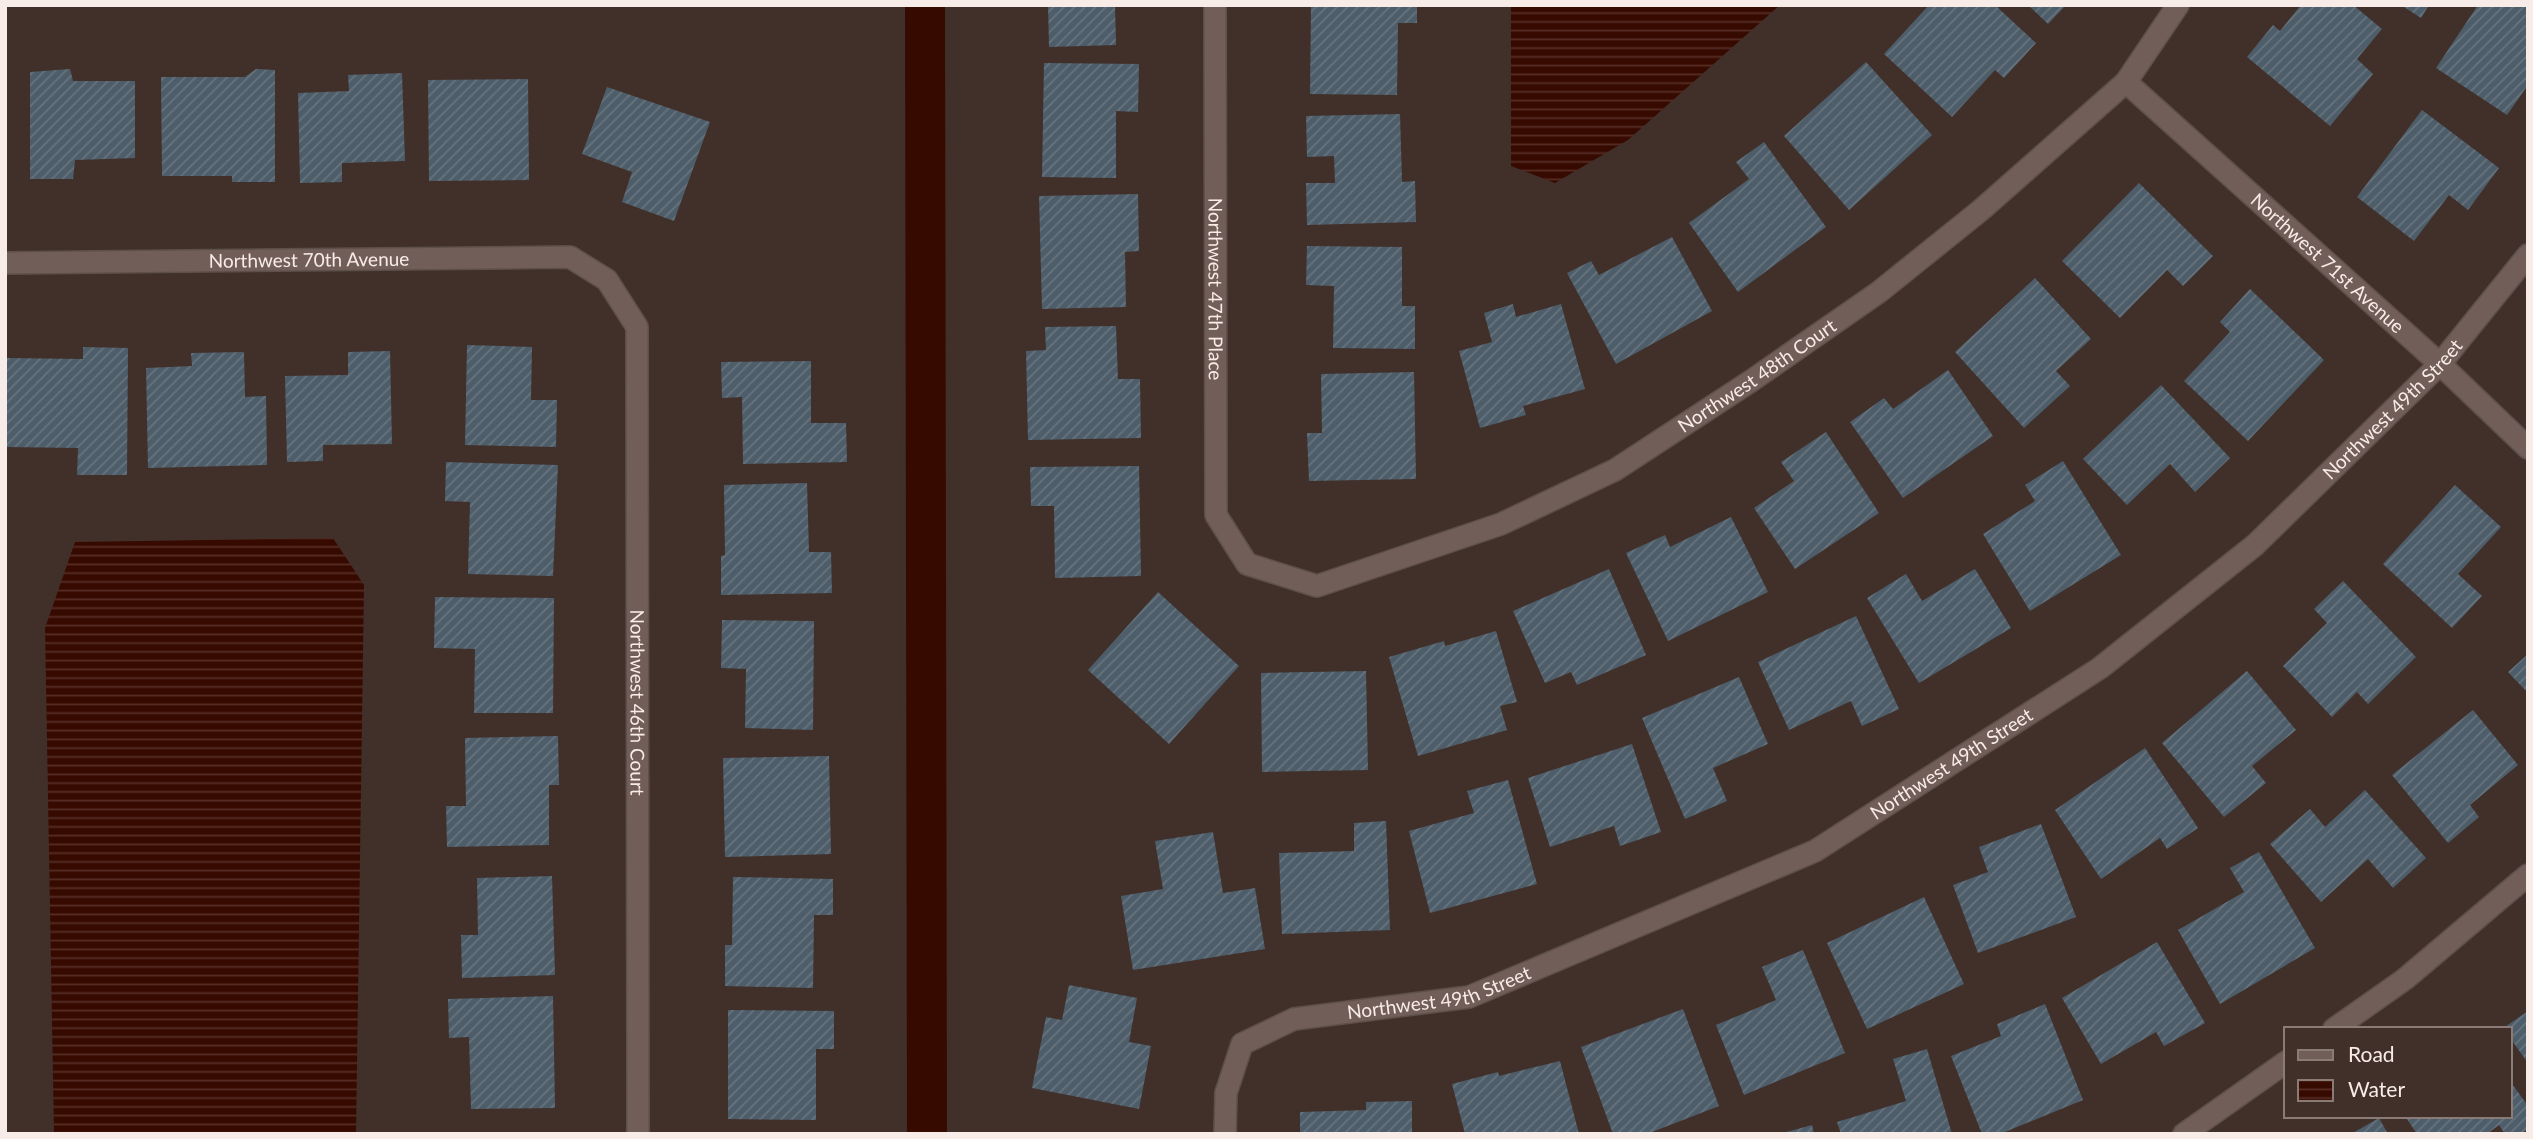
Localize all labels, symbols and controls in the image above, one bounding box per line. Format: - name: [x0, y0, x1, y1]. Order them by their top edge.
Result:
- street label: Northwest 71st Avenue: [2246, 188, 2409, 338]
- street label: Northwest 47th Place: [1204, 198, 1228, 380]
- street label: Northwest 70th Avenue: [208, 247, 409, 272]
- street label: Northwest 48th Court: [1673, 313, 1840, 437]
- street label: Northwest 49th Street: [2317, 334, 2467, 484]
- street label: Northwest 46th Court: [626, 610, 650, 796]
- street label: Northwest 49th Street: [1865, 702, 2037, 824]
- street label: Northwest 49th Street: [1346, 960, 1534, 1023]
- legend: [2284, 1027, 2512, 1118]
- text: Road: [2348, 1041, 2395, 1066]
- text: Water: [2348, 1076, 2405, 1101]

